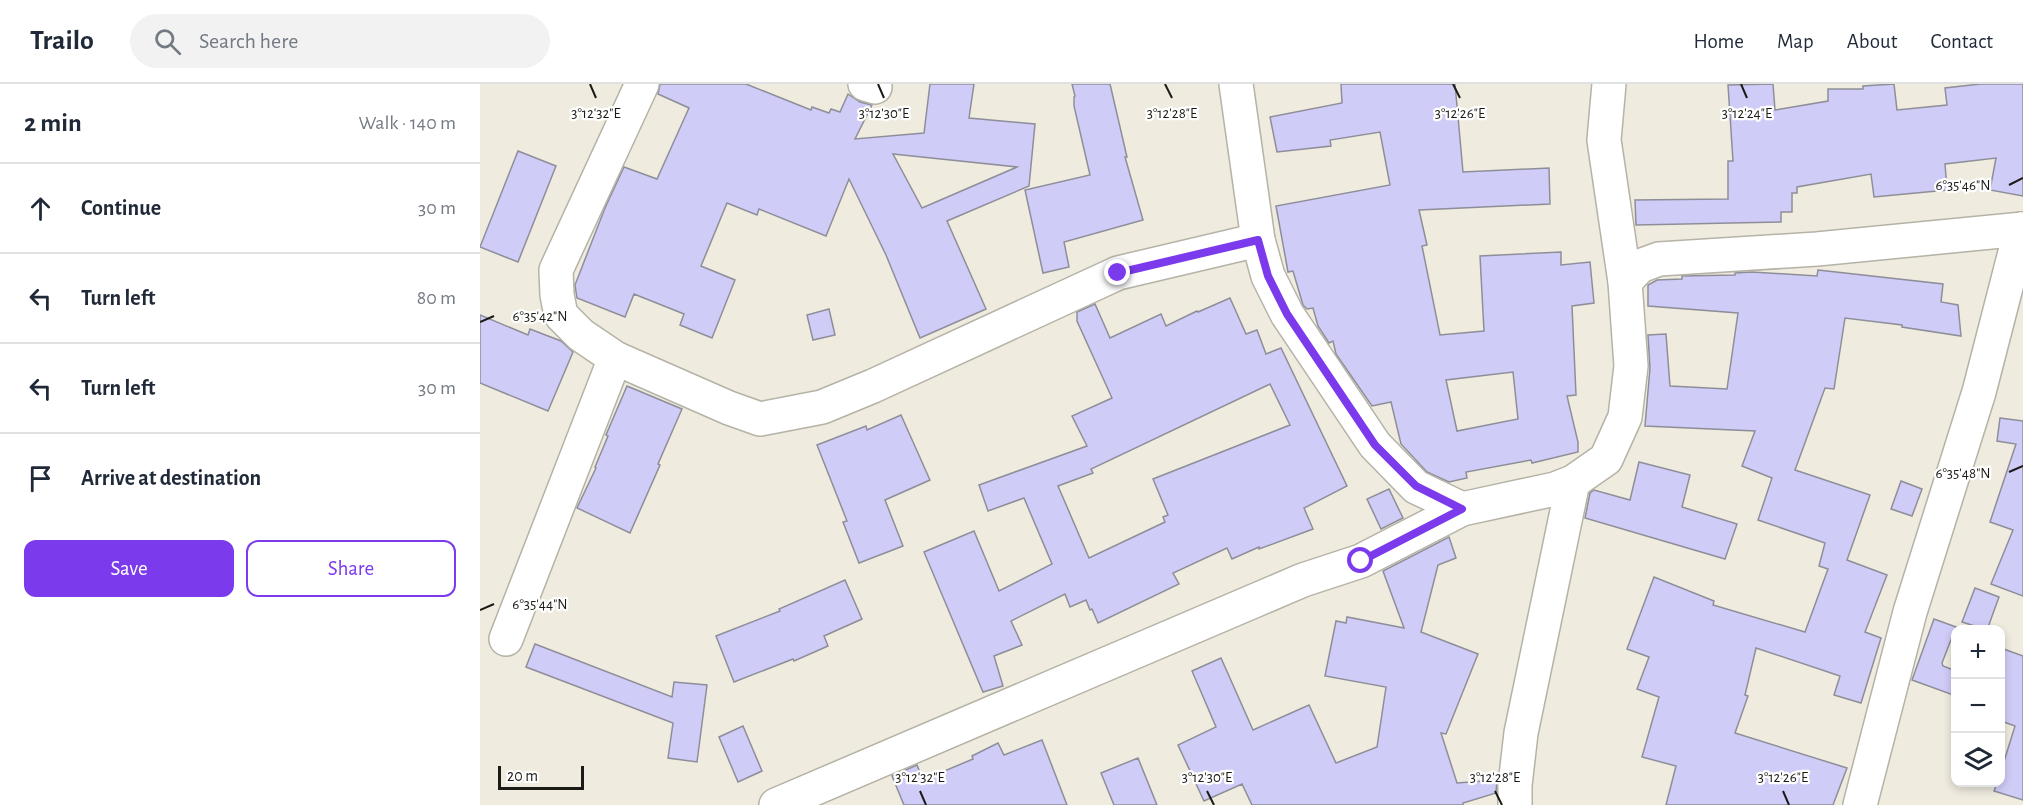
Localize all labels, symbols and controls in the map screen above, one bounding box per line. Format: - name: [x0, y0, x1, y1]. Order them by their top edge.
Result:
- search box: [130, 14, 550, 68]
- icon: search: [151, 25, 184, 58]
- text: Trailo: [30, 27, 94, 55]
- text: Search here: [199, 30, 298, 52]
- text: Home: [1693, 31, 1744, 52]
- text: Map: [1777, 31, 1814, 52]
- text: About: [1847, 31, 1897, 52]
- text: Contact: [1930, 31, 1993, 52]
- text: 3°12'32"E: [571, 106, 621, 121]
- text: 3°12'30"E: [859, 106, 909, 121]
- text: 3°12'28"E: [1147, 106, 1197, 121]
- text: 3°12'26"E: [1435, 106, 1485, 121]
- text: 3°12'24"E: [1722, 106, 1772, 121]
- text: 2 min: [24, 110, 82, 136]
- text: Walk · 140 m: [358, 113, 456, 133]
- text: 6°35'46"N: [1935, 178, 1991, 193]
- icon: ahead: [24, 192, 57, 225]
- text: Continue: [81, 197, 161, 219]
- text: 30 m: [418, 198, 456, 218]
- route end: [1104, 259, 1130, 285]
- icon: left: [24, 282, 57, 315]
- text: Turn left: [81, 287, 155, 309]
- text: 80 m: [417, 288, 456, 308]
- text: 6°35'42"N: [513, 309, 567, 324]
- icon: left: [24, 372, 57, 405]
- text: Turn left: [81, 377, 155, 399]
- text: 30 m: [418, 378, 456, 398]
- icon: arrive: [24, 462, 57, 495]
- text: 6°35'48"N: [1935, 466, 1991, 481]
- text: Arrive at destination: [81, 467, 261, 489]
- button: Save: [24, 540, 234, 597]
- button: Share: [246, 540, 456, 597]
- route start: [1347, 547, 1373, 573]
- text: 6°35'44"N: [512, 597, 568, 612]
- map controls: [1951, 625, 2005, 787]
- button: +: [1951, 625, 2005, 679]
- button: −: [1951, 679, 2005, 733]
- button: layers: [1951, 733, 2005, 787]
- scale bar: [498, 763, 584, 790]
- text: 20 m: [507, 768, 538, 784]
- text: 3°12'32"E: [895, 770, 945, 785]
- text: 3°12'30"E: [1182, 770, 1232, 785]
- text: 3°12'28"E: [1470, 770, 1520, 785]
- text: 3°12'26"E: [1758, 770, 1808, 785]

